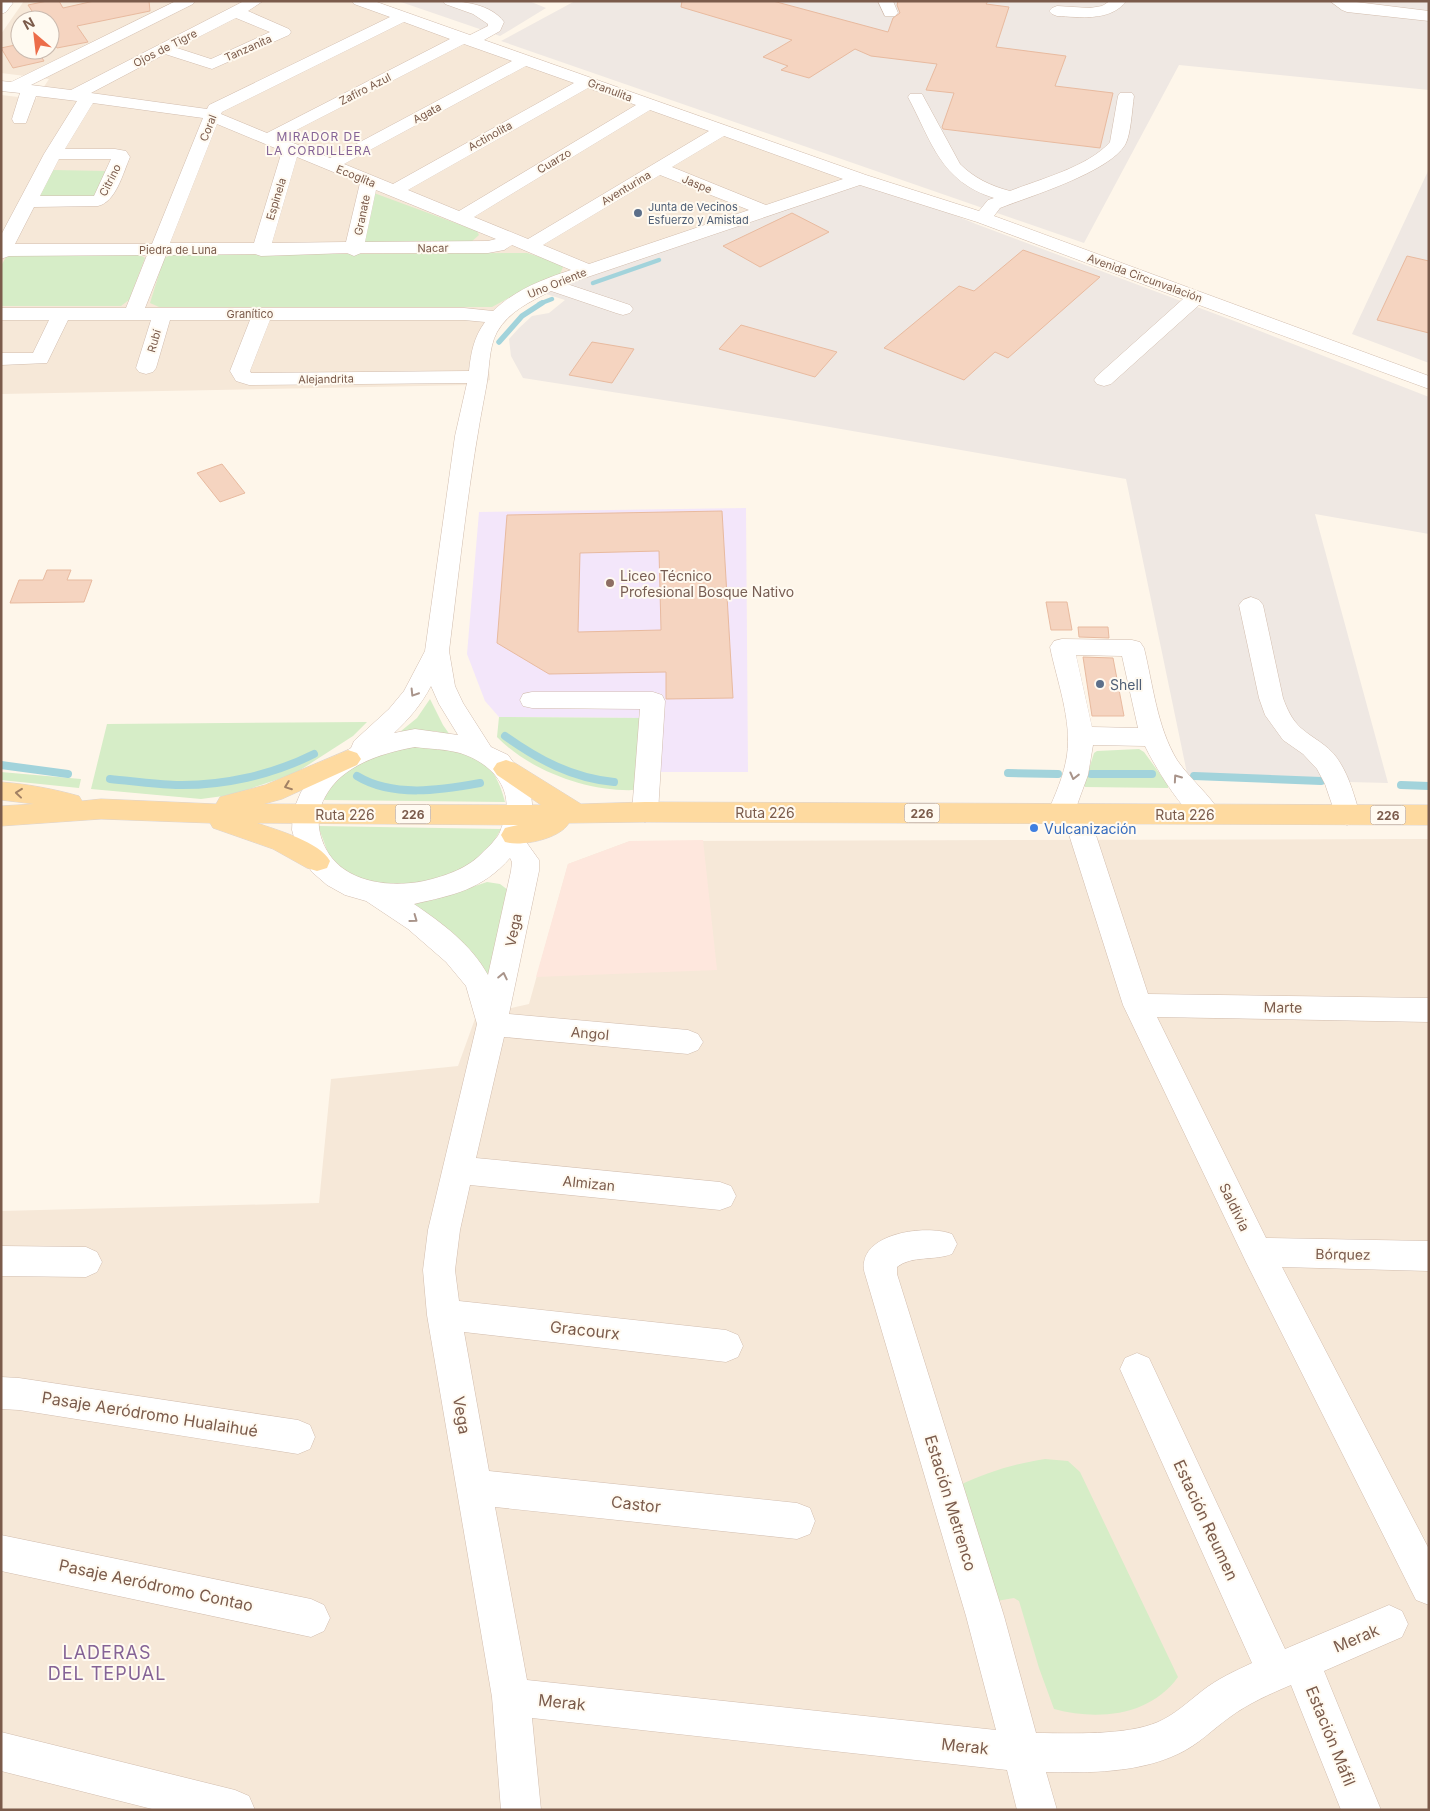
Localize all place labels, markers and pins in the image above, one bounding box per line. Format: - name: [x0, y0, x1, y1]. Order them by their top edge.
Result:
- place label: Junta de Vecinos Esfuerzo y Amistad: [648, 200, 749, 227]
- marker: Junta de Vecinos Esfuerzo y Amistad: [632, 207, 644, 219]
- place label: Liceo Técnico Profesional Bosque Nativo: [620, 567, 794, 600]
- marker: Liceo Técnico Profesional Bosque Nativo: [604, 577, 616, 589]
- place label: Shell: [1110, 676, 1142, 693]
- marker: Shell: [1094, 678, 1106, 690]
- place label: Vulcanización: [1044, 820, 1137, 837]
- marker: Vulcanización: [1028, 822, 1040, 834]

